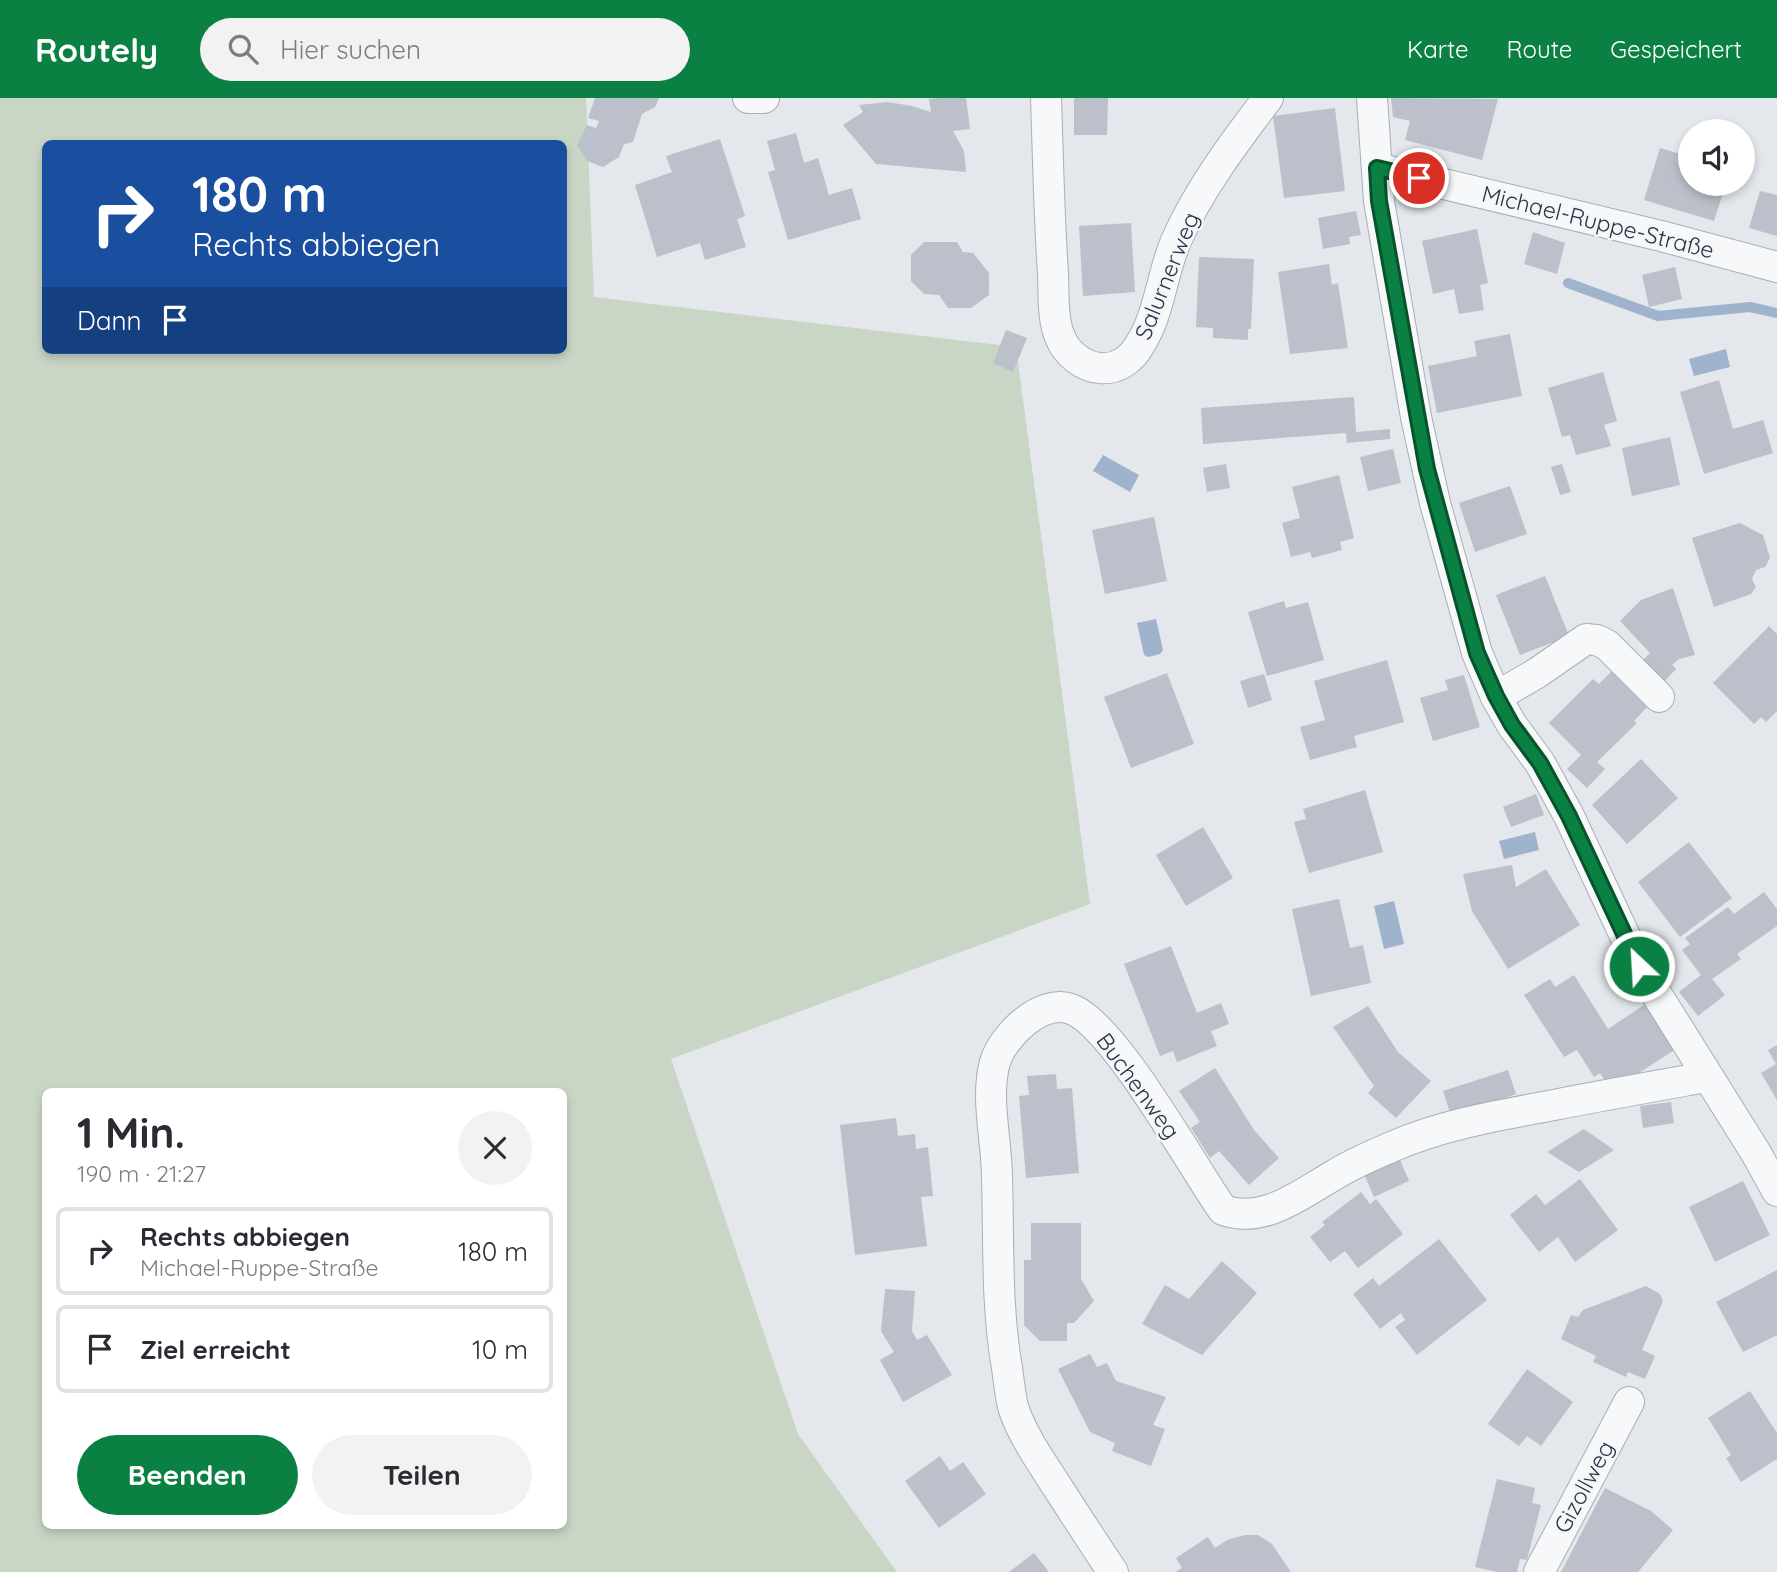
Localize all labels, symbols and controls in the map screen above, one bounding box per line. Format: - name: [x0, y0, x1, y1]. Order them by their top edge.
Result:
- search box: [200, 18, 690, 81]
- text: Routely: [35, 29, 158, 70]
- icon: search: [224, 30, 262, 68]
- text: Hier suchen: [280, 33, 421, 66]
- text: Karte: [1407, 34, 1469, 64]
- text: Route: [1507, 34, 1572, 64]
- text: Gespeichert: [1610, 34, 1742, 64]
- map controls: [1678, 119, 1755, 196]
- button: sound: [1678, 119, 1755, 196]
- pin: [1389, 148, 1449, 208]
- icon: arrive: [1400, 159, 1438, 197]
- text: 180 m: [192, 163, 327, 224]
- icon: right: [77, 168, 168, 259]
- street label: Michael-Ruppe-Straße: [1479, 179, 1717, 264]
- street label: Salurnerweg: [1128, 208, 1205, 344]
- text: Rechts abbiegen: [192, 224, 440, 264]
- icon: arrive: [156, 301, 194, 339]
- text: Dann: [77, 304, 142, 337]
- position arrow: [1602, 929, 1676, 1003]
- street label: Buchenweg: [1090, 1027, 1187, 1144]
- text: 1 Min.: [77, 1106, 185, 1159]
- button: close: [458, 1111, 532, 1185]
- text: 190 m · 21:27: [77, 1159, 206, 1188]
- text: Rechts abbiegen: [140, 1220, 350, 1253]
- icon: right: [81, 1232, 119, 1270]
- text: 180 m: [458, 1235, 528, 1268]
- text: Michael-Ruppe-Straße: [140, 1253, 378, 1282]
- icon: arrive: [81, 1330, 119, 1368]
- text: Ziel erreicht: [140, 1333, 291, 1366]
- text: 10 m: [472, 1333, 528, 1366]
- button: Beenden: [77, 1435, 298, 1515]
- button: Teilen: [312, 1435, 532, 1515]
- street label: Gizollweg: [1547, 1436, 1620, 1538]

